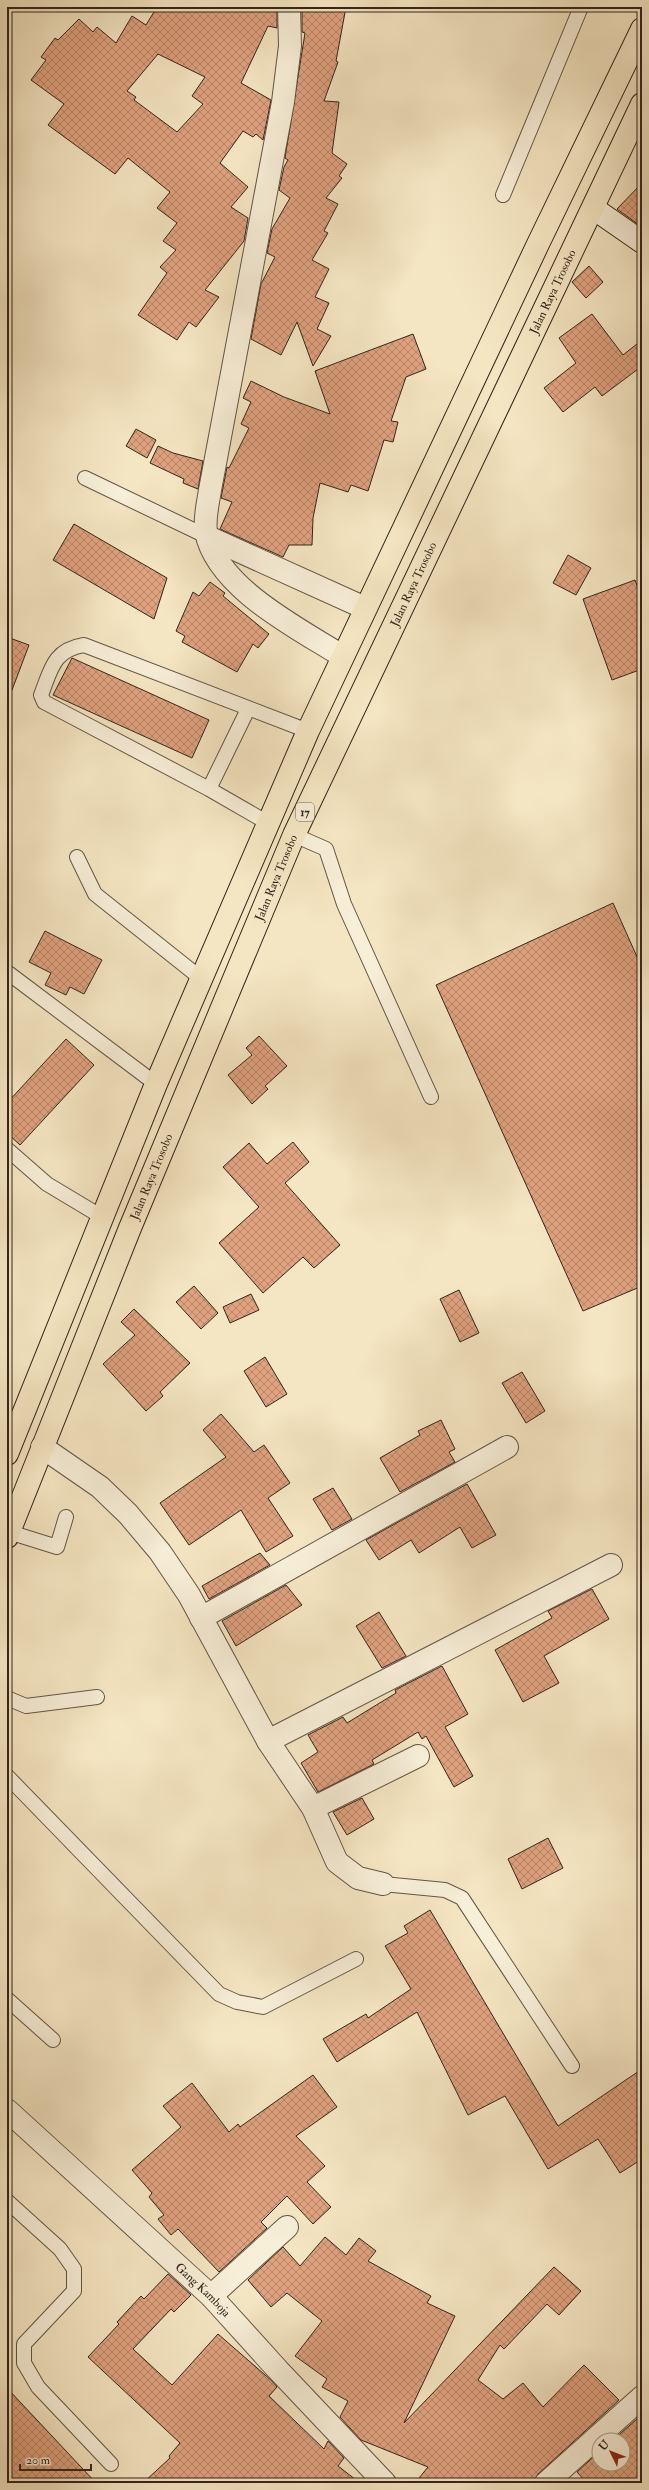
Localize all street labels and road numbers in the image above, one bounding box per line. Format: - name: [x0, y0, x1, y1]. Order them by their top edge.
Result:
- street label: Jalan Raya Trosobo: [526, 247, 580, 338]
- street label: Jalan Raya Trosobo: [387, 540, 440, 630]
- road number: 17: [296, 803, 314, 821]
- street label: Jalan Raya Trosobo: [252, 833, 301, 924]
- street label: Jalan Raya Trosobo: [127, 1132, 176, 1223]
- street label: Gang Kamboja: [172, 2260, 234, 2321]

